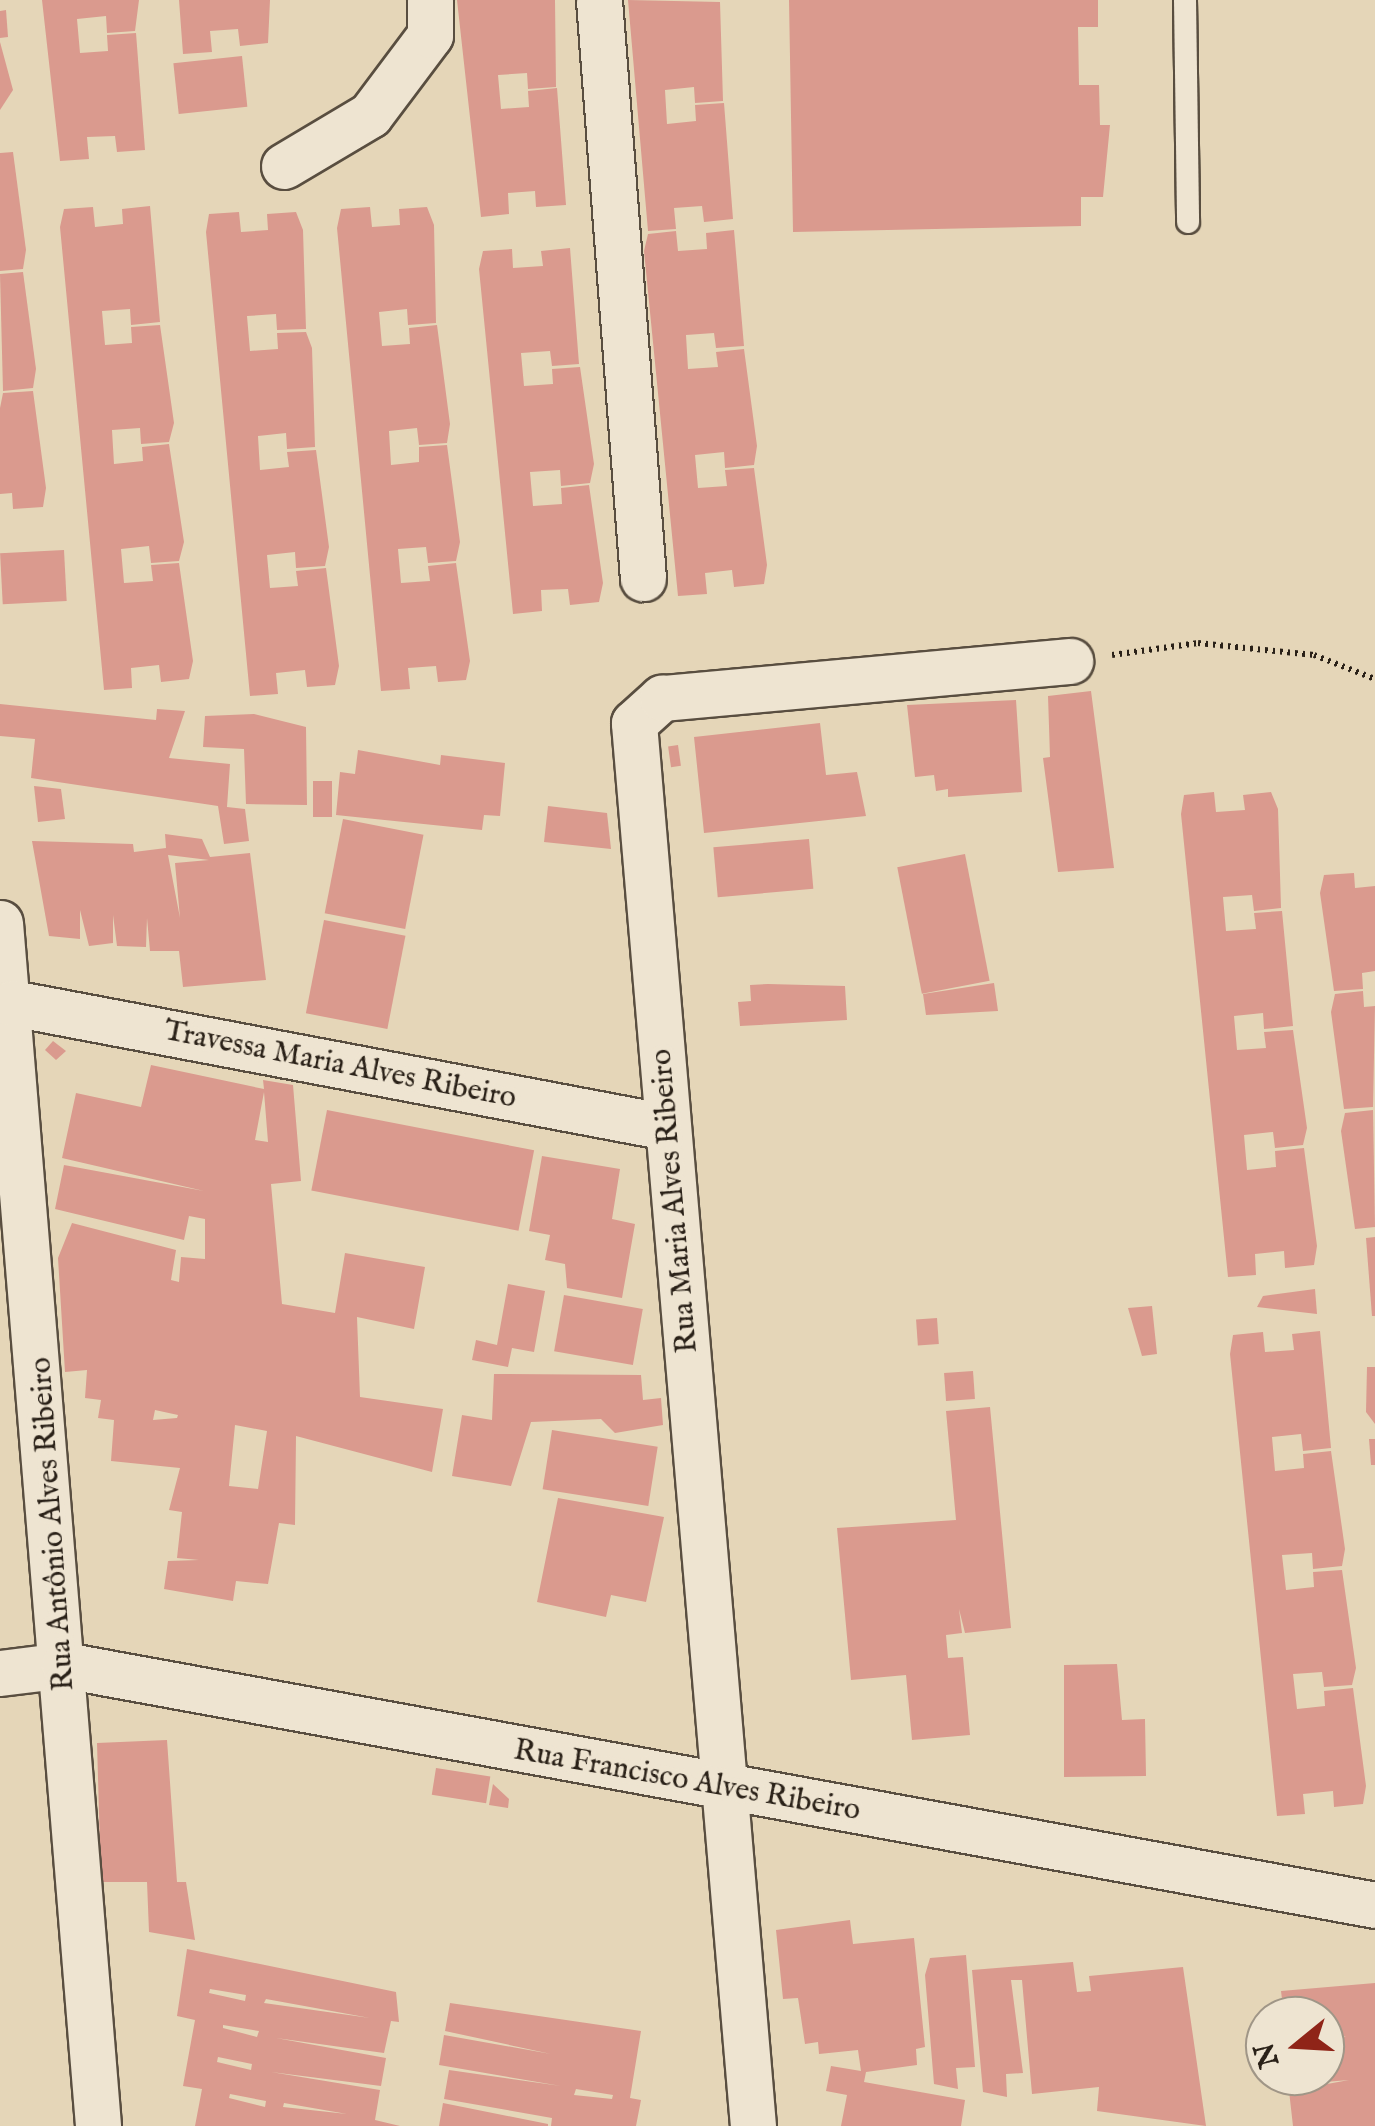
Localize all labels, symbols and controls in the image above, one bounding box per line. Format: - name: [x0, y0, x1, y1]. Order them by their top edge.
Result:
- street label: Travessa Maria Alves Ribeiro: [161, 1013, 519, 1117]
- street label: Rua Maria Alves Ribeiro: [644, 1047, 706, 1355]
- street label: Rua Antônio Alves Ribeiro: [23, 1356, 83, 1692]
- street label: Rua Francisco Alves Ribeiro: [511, 1733, 863, 1829]
- north arrow: [1245, 1996, 1345, 2096]
- text: N: [1248, 2038, 1288, 2072]

